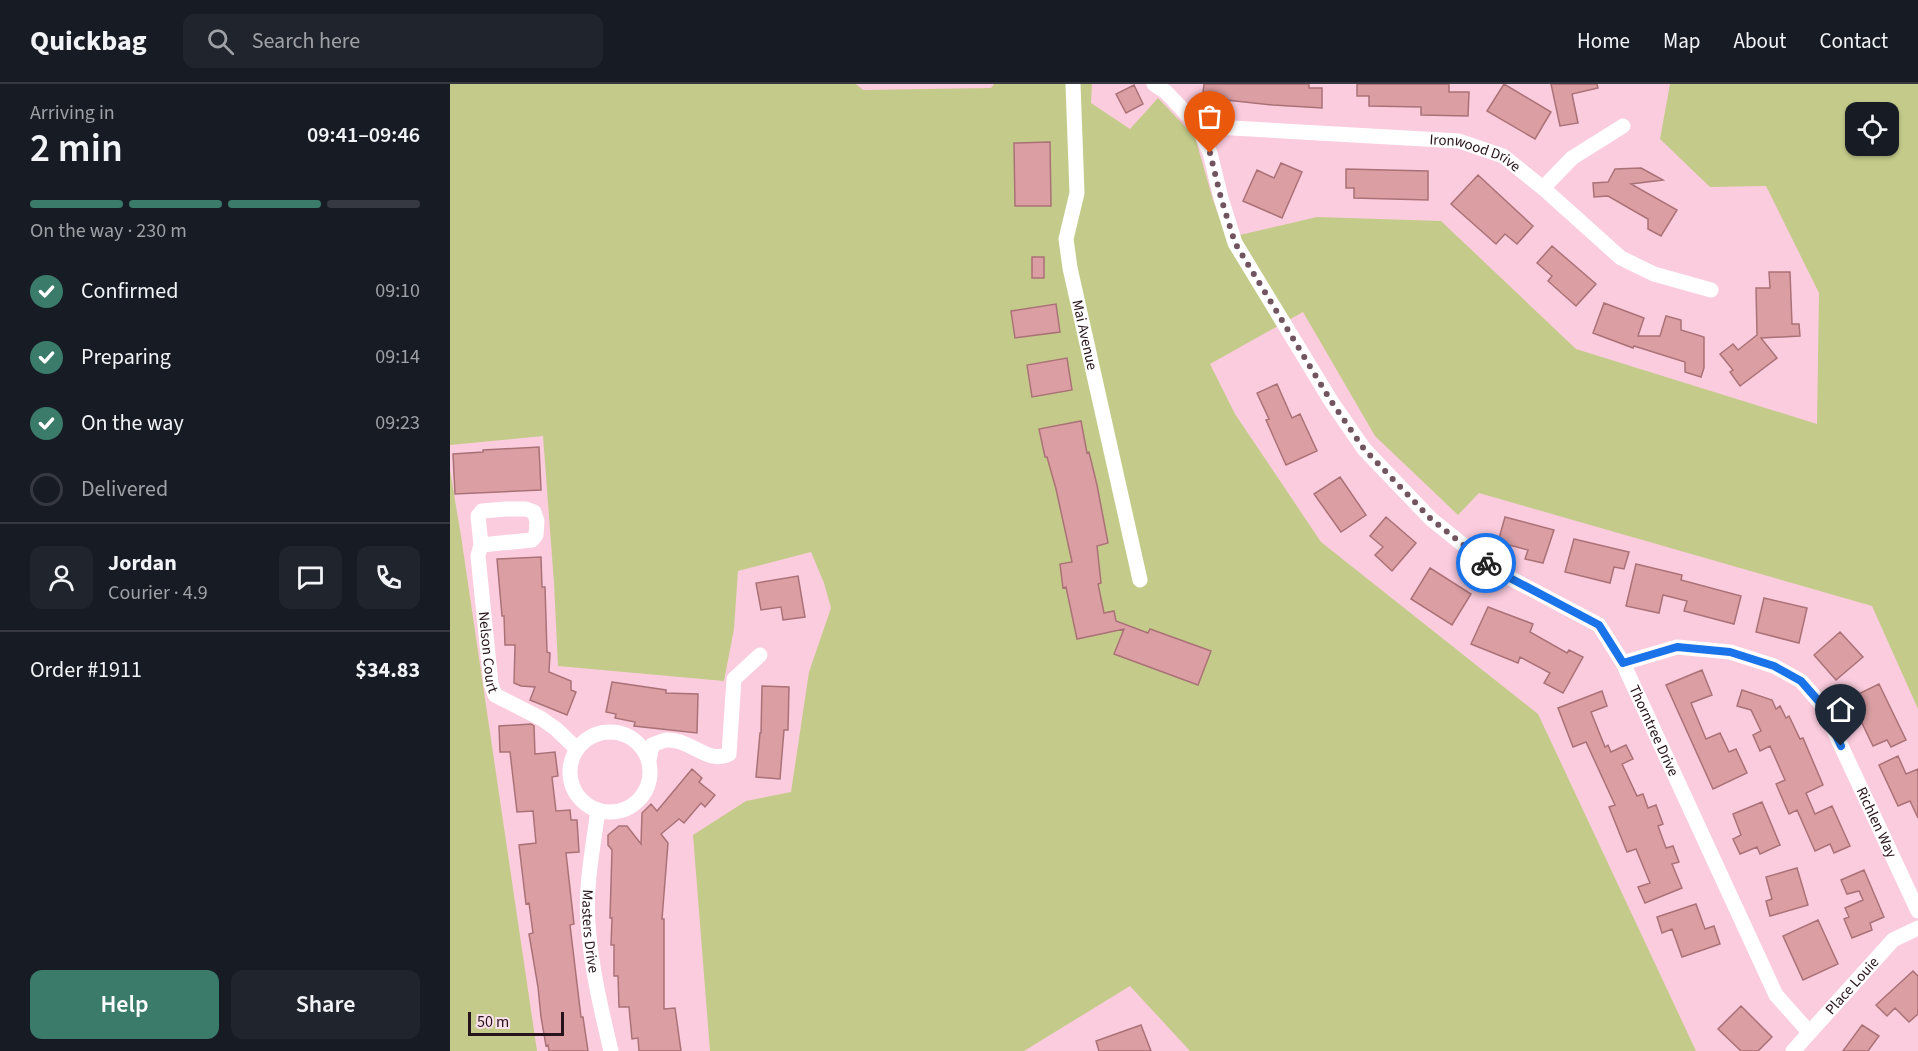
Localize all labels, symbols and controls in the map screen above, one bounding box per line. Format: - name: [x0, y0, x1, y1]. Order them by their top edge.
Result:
- search box: [183, 14, 603, 68]
- text: Quickbag: [30, 21, 147, 61]
- icon: search: [204, 25, 237, 58]
- text: Search here: [252, 25, 360, 57]
- text: Home: [1577, 26, 1630, 56]
- text: Map: [1663, 26, 1701, 56]
- text: About: [1734, 26, 1786, 56]
- text: Contact: [1819, 26, 1888, 56]
- pin: [1184, 91, 1235, 153]
- text: Arriving in: [30, 99, 115, 127]
- icon: bag: [1193, 100, 1226, 133]
- map controls: [1845, 102, 1899, 156]
- button: locate: [1845, 102, 1899, 156]
- text: 09:41–09:46: [307, 119, 420, 151]
- text: 2 min: [30, 121, 123, 177]
- street label: Ironwood Drive: [1429, 129, 1525, 177]
- text: On the way · 230 m: [30, 217, 187, 245]
- icon: check: [30, 275, 63, 308]
- text: Confirmed: [81, 275, 178, 307]
- text: 09:10: [375, 277, 420, 305]
- street label: Mai Avenue: [1066, 298, 1103, 372]
- icon: check: [30, 341, 63, 374]
- text: Preparing: [81, 341, 171, 373]
- text: 09:14: [375, 343, 420, 371]
- icon: check: [30, 407, 63, 440]
- text: On the way: [81, 407, 184, 439]
- text: 09:23: [375, 409, 420, 437]
- text: Delivered: [81, 473, 168, 505]
- courier: [1456, 533, 1516, 593]
- button: person: [30, 546, 93, 609]
- button: chat: [279, 546, 342, 609]
- button: phone: [357, 546, 420, 609]
- text: Jordan: [108, 547, 177, 579]
- icon: bike: [1470, 547, 1503, 580]
- text: Courier · 4.9: [108, 579, 208, 607]
- street label: Nelson Court: [473, 610, 503, 696]
- text: Order #1911: [30, 654, 142, 686]
- text: $34.83: [355, 654, 420, 686]
- street label: Thorntree Drive: [1624, 682, 1684, 780]
- pin: [1815, 684, 1866, 746]
- icon: home: [1824, 693, 1857, 726]
- street label: Richlen Way: [1851, 784, 1902, 861]
- street label: Masters Drive: [576, 889, 604, 975]
- street label: Place Louie: [1821, 952, 1884, 1020]
- button: Help: [30, 970, 219, 1039]
- button: Share: [231, 970, 420, 1039]
- scale bar: [468, 1009, 564, 1036]
- text: 50 m: [477, 1011, 509, 1033]

